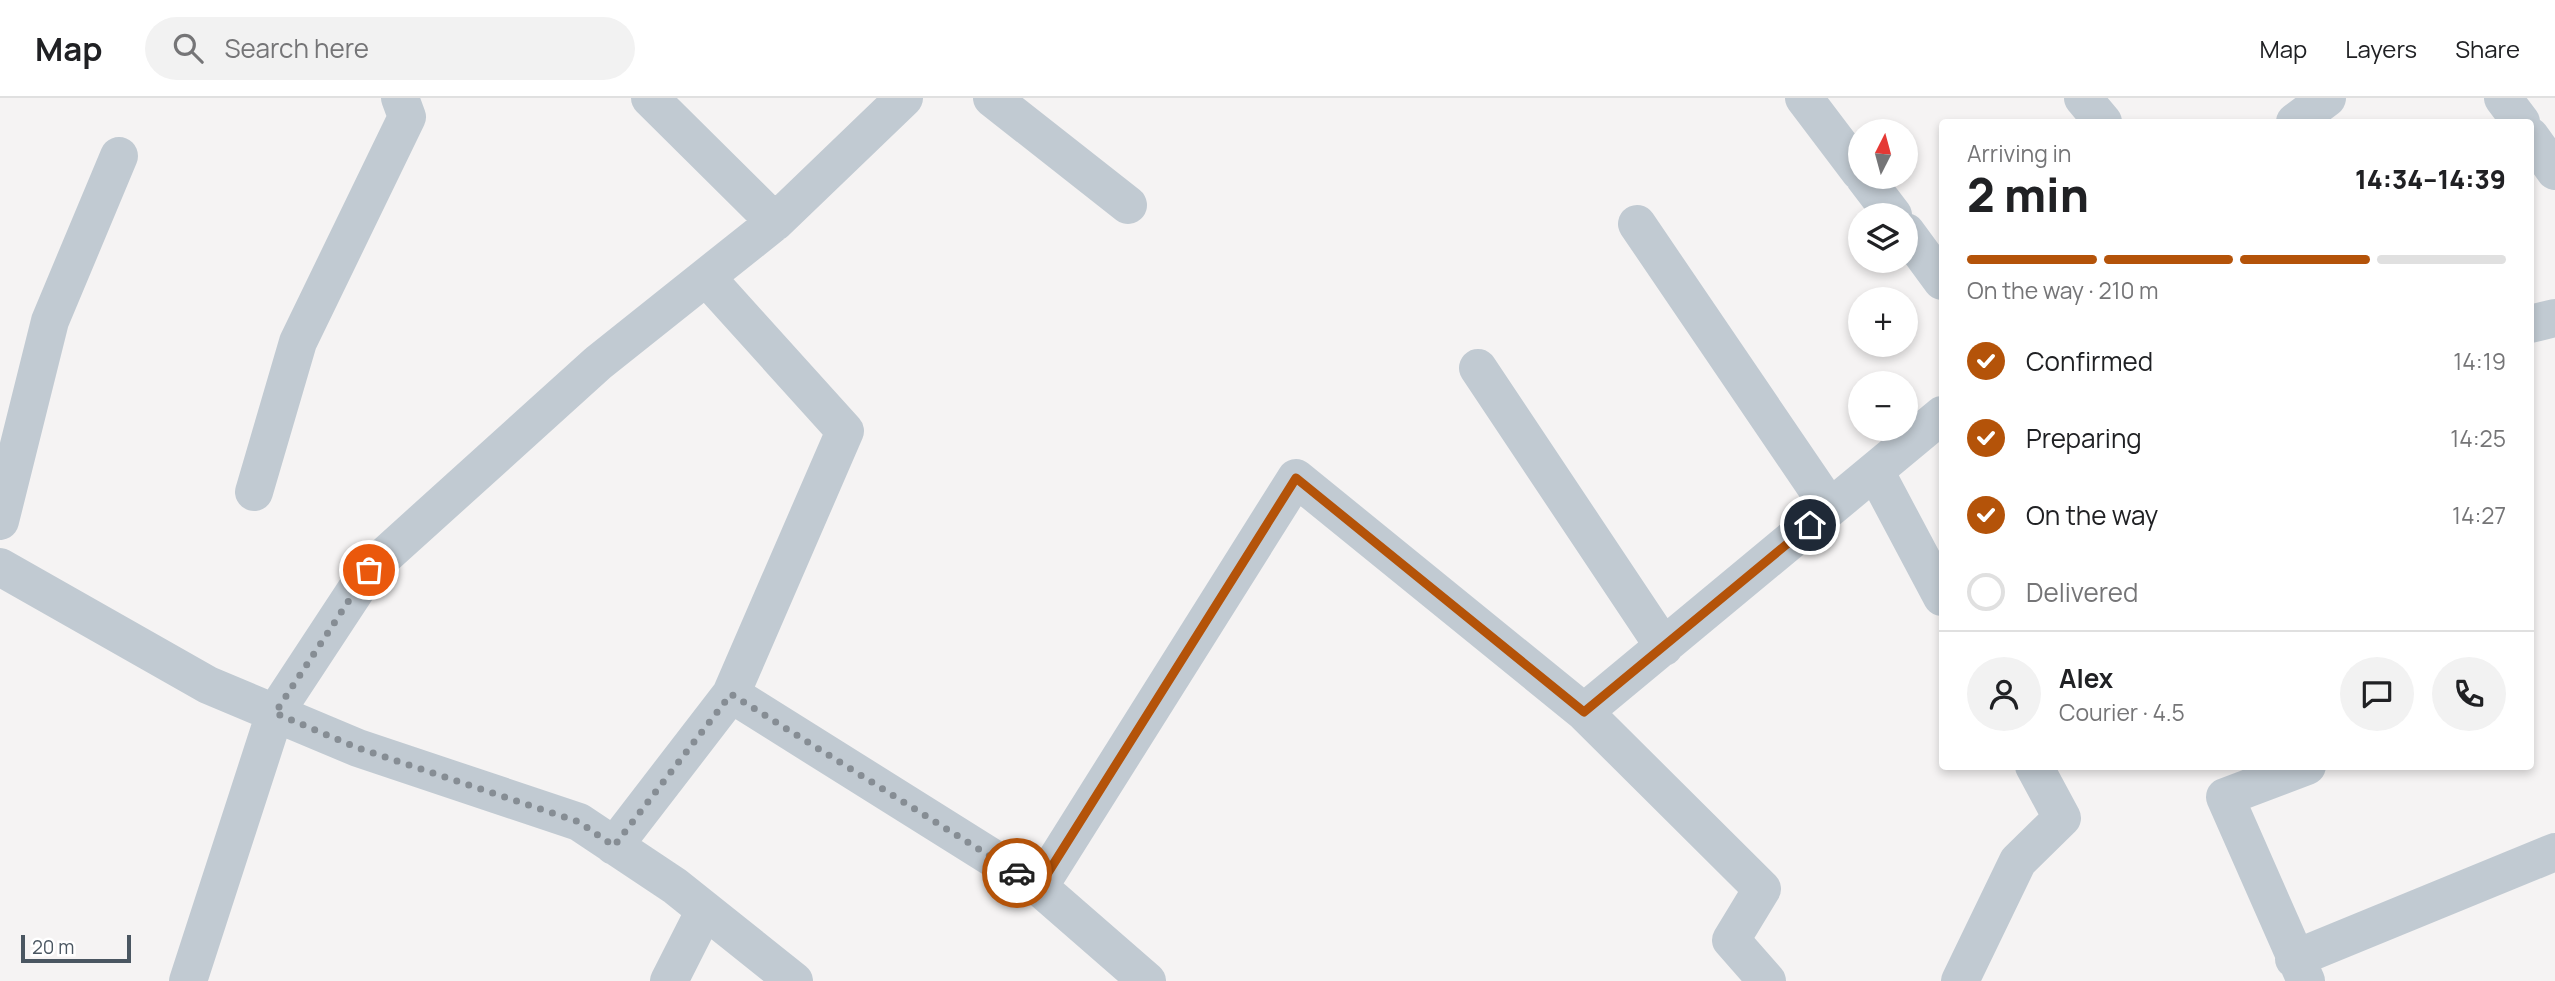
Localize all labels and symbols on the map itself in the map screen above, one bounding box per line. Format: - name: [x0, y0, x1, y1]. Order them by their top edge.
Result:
- north arrow: [1848, 119, 1918, 189]
- pin: [1780, 495, 1840, 555]
- pin: [339, 540, 399, 600]
- courier: [982, 838, 1052, 908]
- scale bar: [21, 932, 131, 964]

